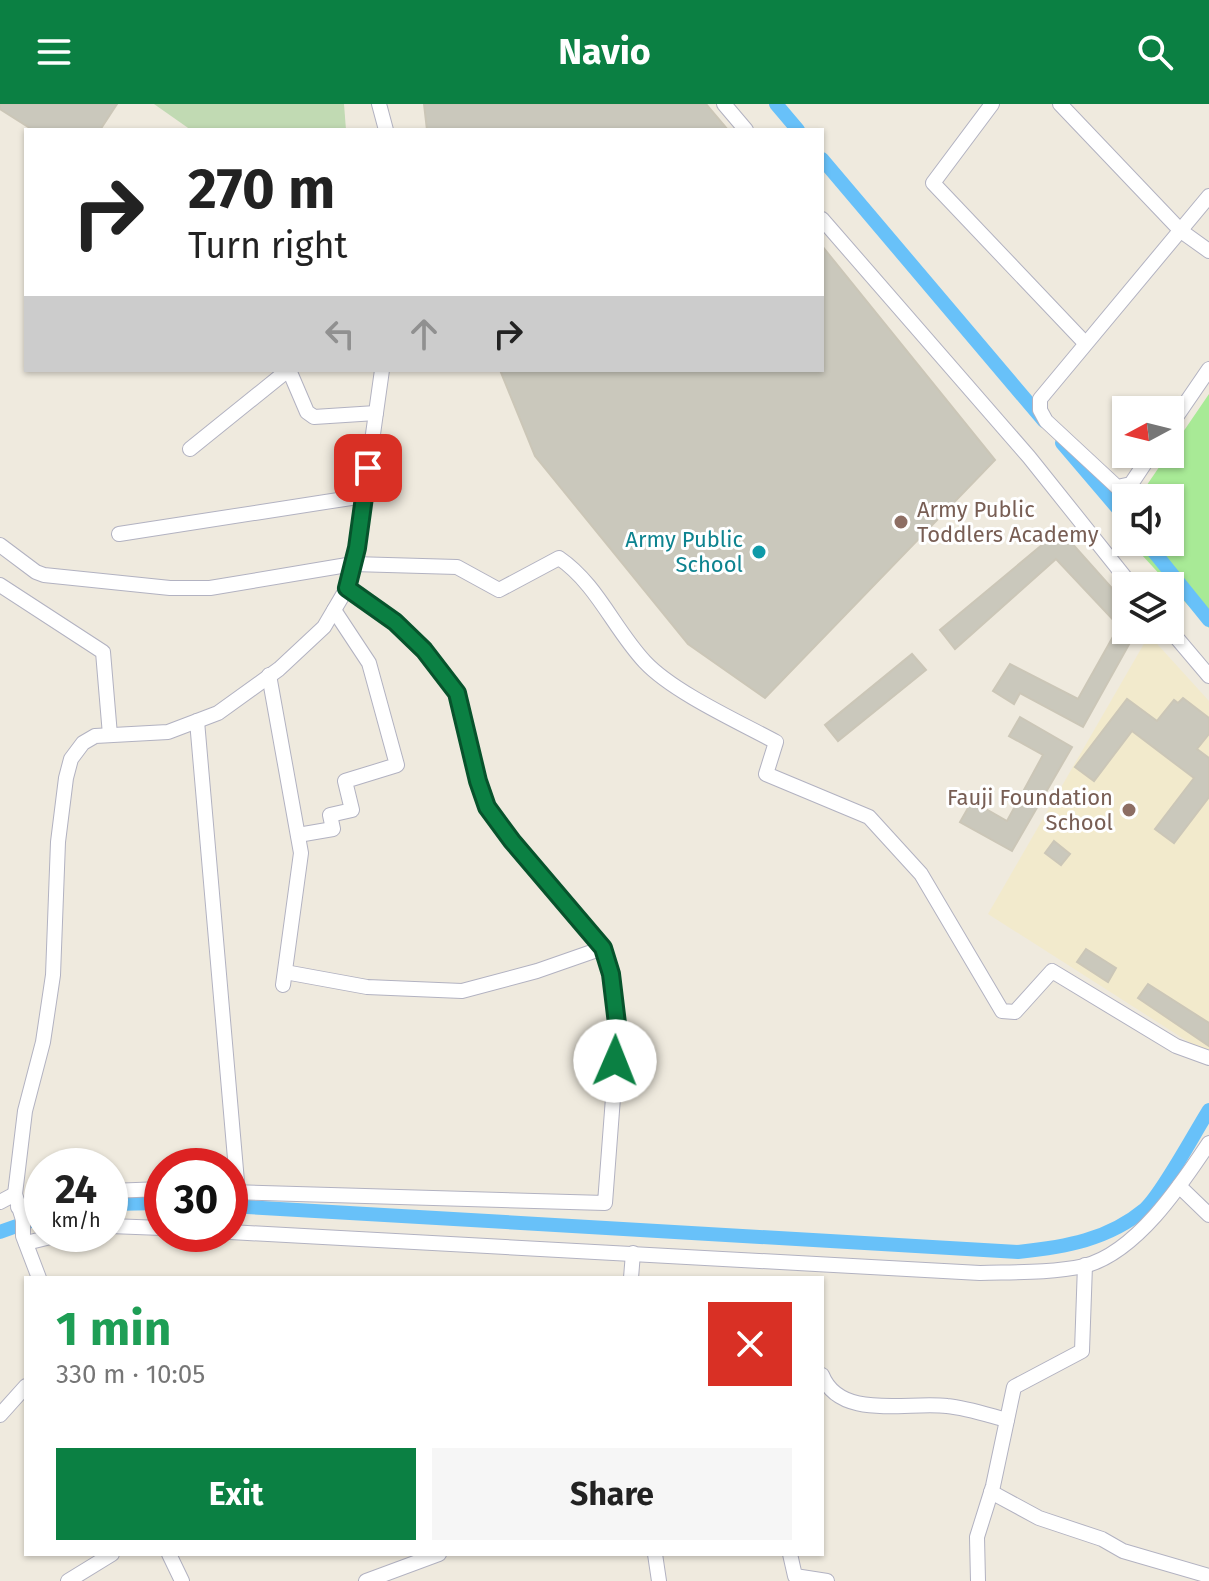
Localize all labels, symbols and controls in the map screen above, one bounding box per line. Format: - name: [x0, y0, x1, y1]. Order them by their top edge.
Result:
- icon: menu: [32, 30, 76, 74]
- text: Navio: [558, 30, 651, 74]
- icon: search: [1133, 30, 1177, 74]
- text: 270 m: [188, 156, 335, 223]
- icon: right: [56, 160, 160, 264]
- text: Turn right: [188, 224, 348, 268]
- icon: left: [318, 312, 362, 356]
- icon: ahead: [402, 312, 446, 356]
- icon: right: [486, 312, 530, 356]
- north arrow: [1112, 396, 1184, 468]
- map controls: [1112, 396, 1184, 644]
- pin: [334, 434, 402, 502]
- icon: arrive: [346, 446, 390, 490]
- button: sound: [1112, 484, 1184, 556]
- place label: Army Public Toddlers Academy: [917, 496, 1099, 548]
- marker: Army Public Toddlers Academy: [892, 513, 910, 531]
- place label: Army Public School: [625, 526, 743, 578]
- marker: Army Public School: [750, 543, 768, 561]
- button: layers: [1112, 572, 1184, 644]
- place label: Fauji Foundation School: [947, 784, 1113, 836]
- marker: Fauji Foundation School: [1120, 801, 1138, 819]
- position arrow: [573, 1019, 657, 1103]
- speed limit sign: 30: [144, 1148, 248, 1252]
- text: 24: [55, 1166, 97, 1214]
- text: km/h: [51, 1208, 101, 1232]
- text: 1 min: [56, 1300, 171, 1358]
- button: close: [708, 1302, 792, 1386]
- text: 330 m · 10:05: [56, 1359, 205, 1390]
- button: Exit: [56, 1448, 416, 1540]
- button: Share: [432, 1448, 792, 1540]

